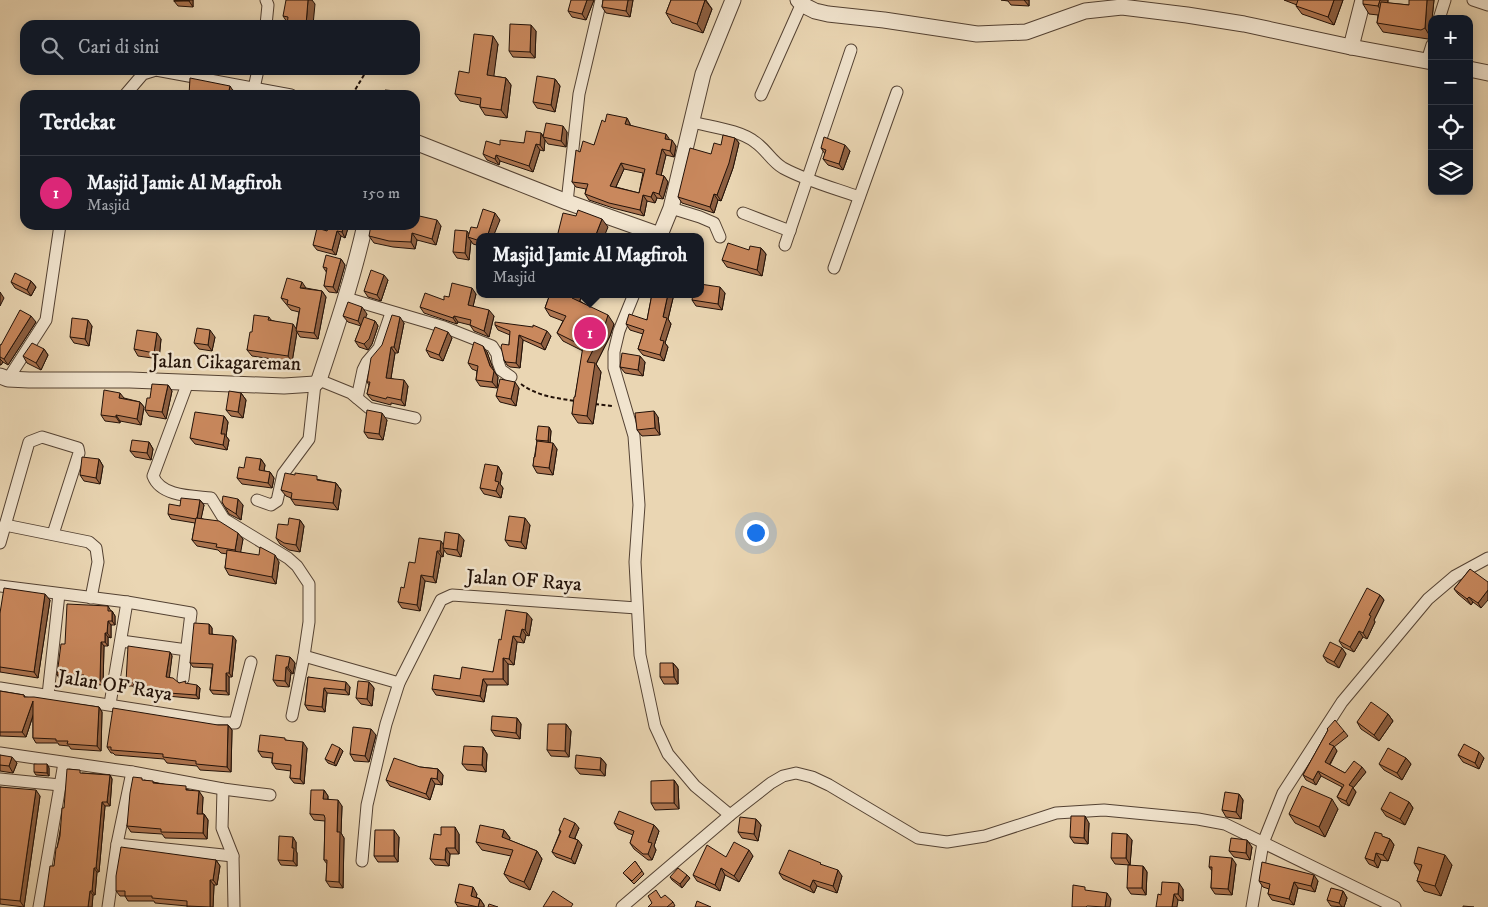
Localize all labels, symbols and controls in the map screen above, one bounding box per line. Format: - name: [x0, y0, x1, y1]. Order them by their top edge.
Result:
- map controls: [1428, 15, 1473, 195]
- button: +: [1428, 15, 1473, 60]
- search box: [20, 20, 420, 75]
- icon: search: [38, 34, 66, 62]
- text: Cari di sini: [78, 36, 159, 59]
- button: −: [1428, 60, 1473, 105]
- button: locate: [1428, 105, 1473, 150]
- text: Terdekat: [40, 110, 115, 136]
- button: layers: [1428, 150, 1473, 195]
- text: Masjid Jamie Al Magfiroh: [87, 172, 282, 195]
- text: 1: [53, 183, 59, 203]
- text: 150 m: [362, 183, 400, 203]
- text: Masjid: [87, 195, 130, 215]
- popup: [476, 233, 704, 298]
- text: Masjid Jamie Al Magfiroh: [493, 244, 687, 267]
- text: Masjid: [493, 267, 535, 287]
- pin: 1: [574, 314, 606, 352]
- street label: Jalan Cikagareman: [149, 349, 302, 377]
- your location: [743, 520, 769, 546]
- street label: Jalan OF Raya: [464, 564, 583, 598]
- street label: Jalan OF Raya: [54, 664, 174, 707]

